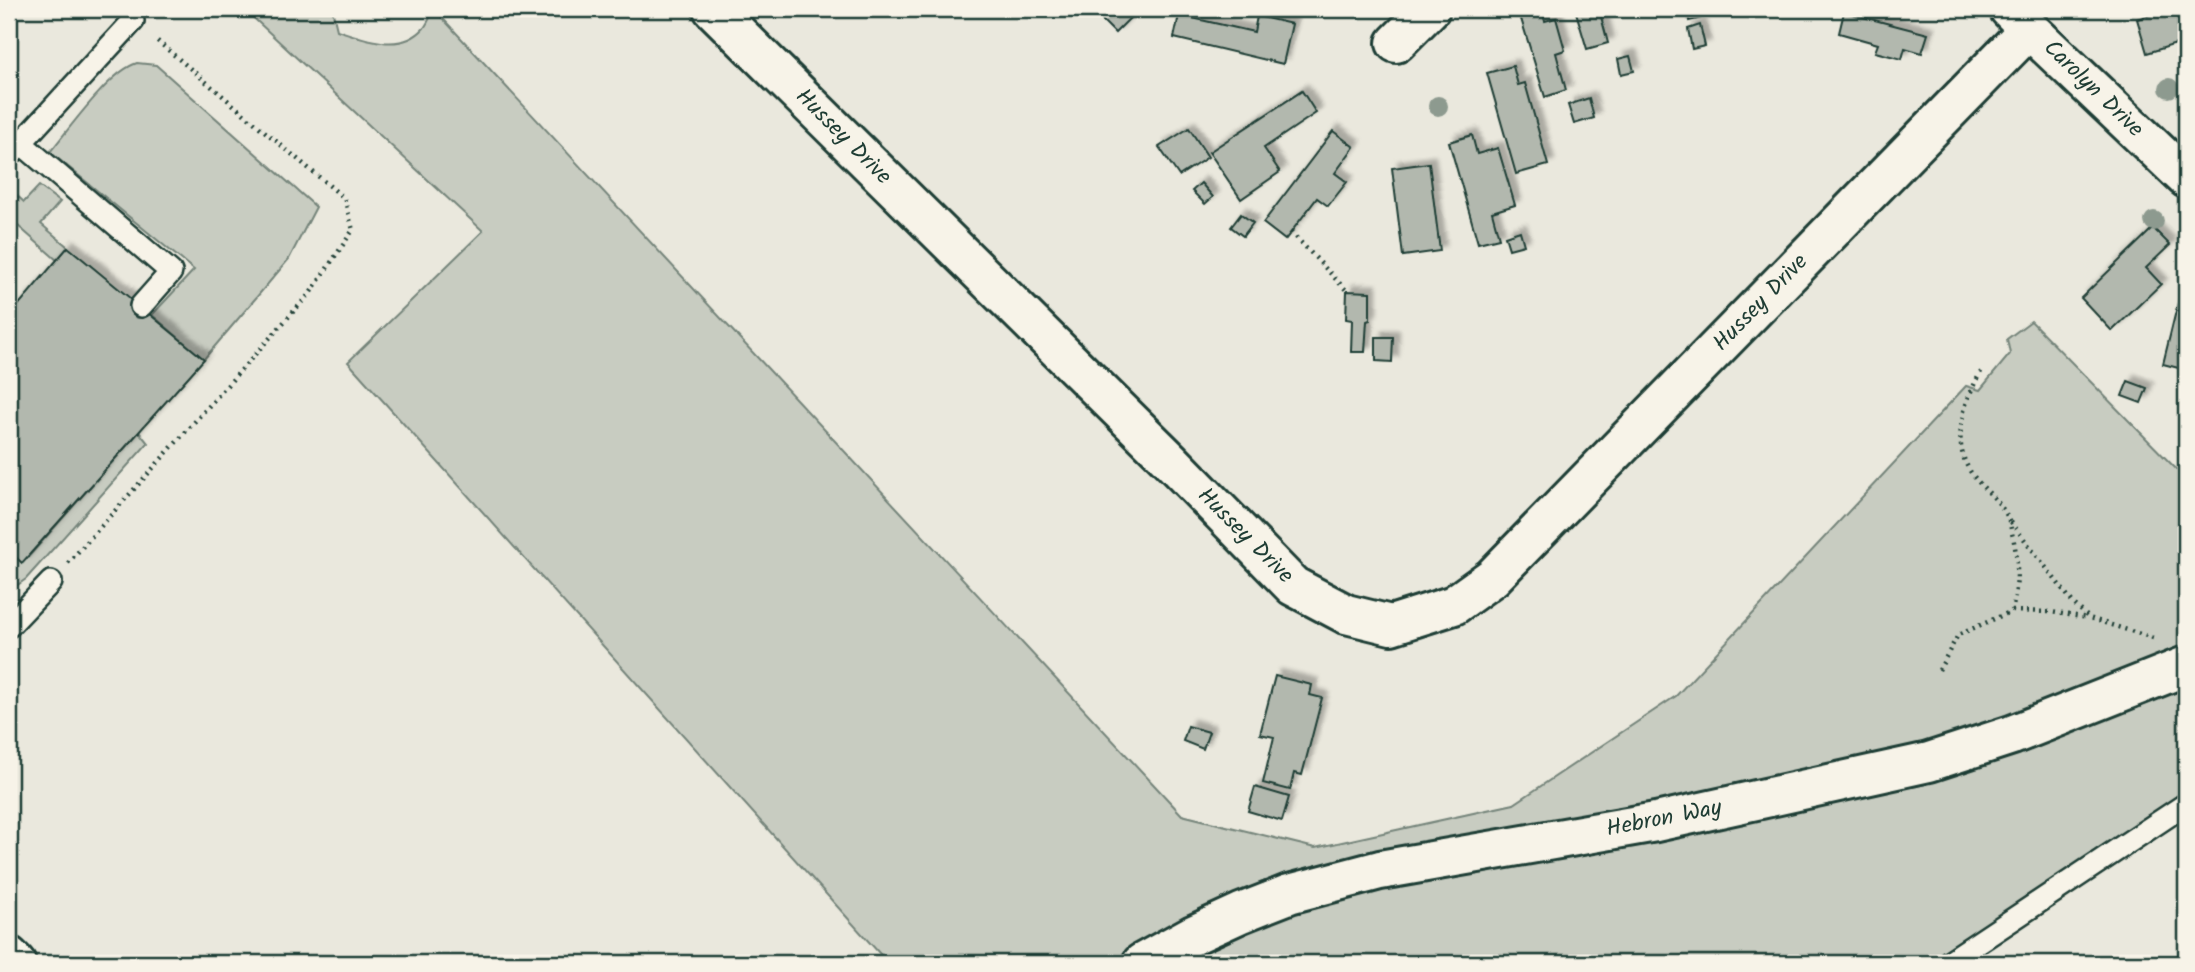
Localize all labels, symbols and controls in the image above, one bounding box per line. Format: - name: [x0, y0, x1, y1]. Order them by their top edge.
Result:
- street label: Carolyn Drive: [2034, 31, 2152, 147]
- street label: Hussey Drive: [786, 80, 900, 194]
- street label: Hussey Drive: [1705, 246, 1817, 360]
- street label: Hussey Drive: [1188, 479, 1302, 593]
- street label: Hebron Way: [1603, 790, 1725, 848]

